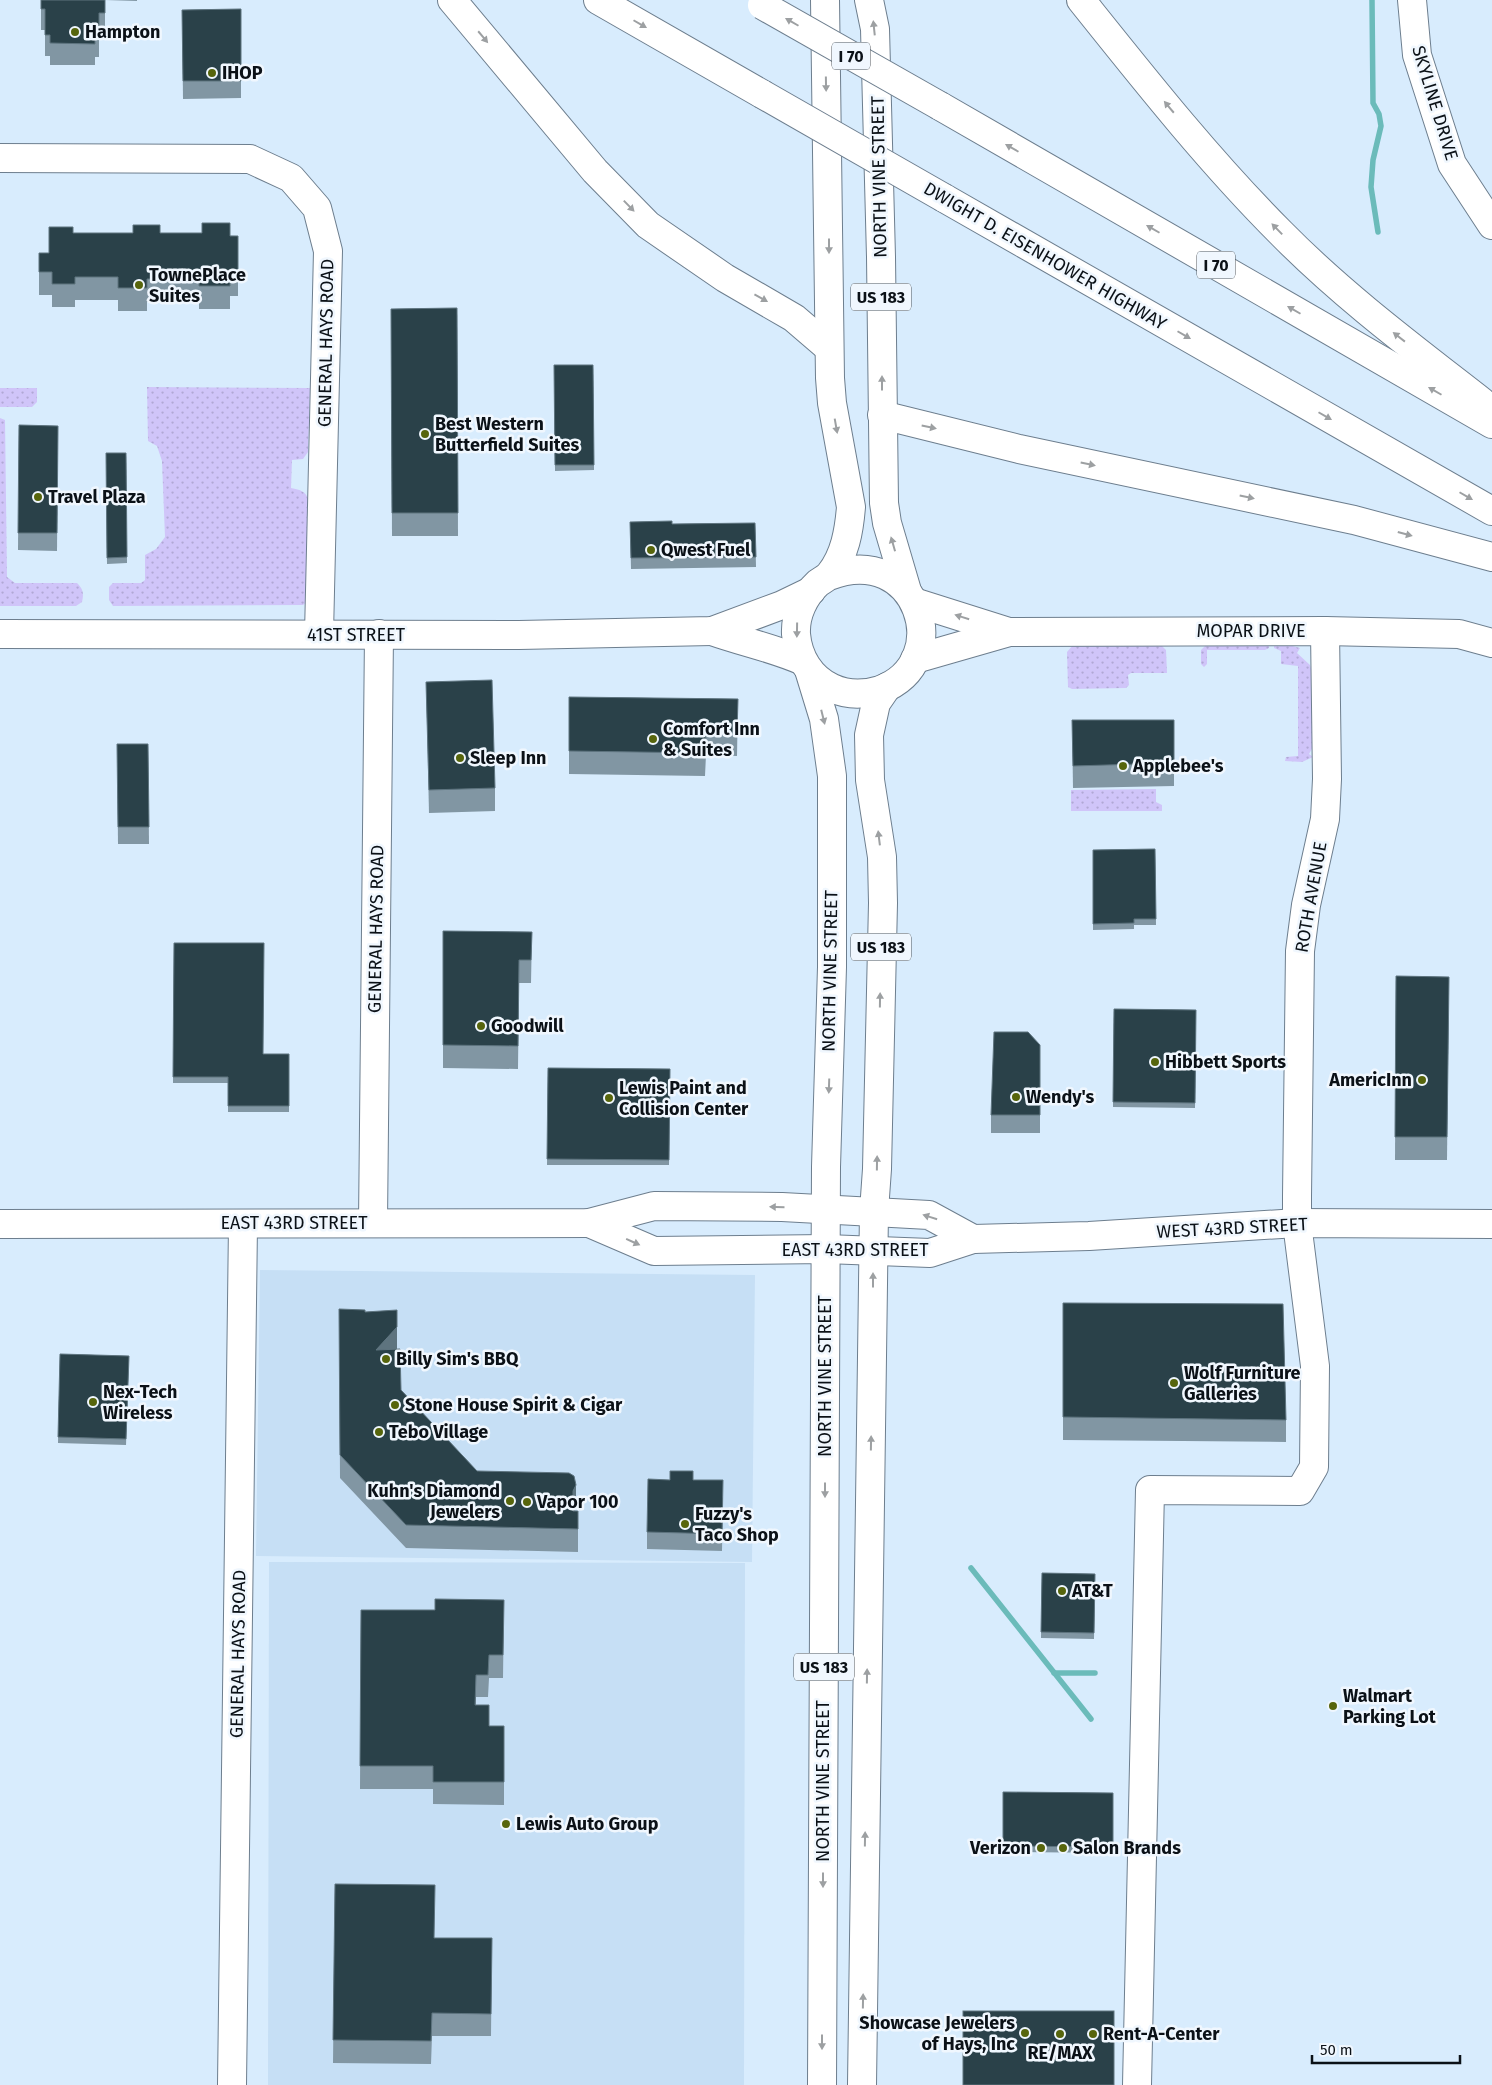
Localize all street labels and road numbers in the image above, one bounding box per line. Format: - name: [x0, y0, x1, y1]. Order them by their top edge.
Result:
- road number: I 70: [832, 42, 870, 70]
- street label: SKYLINE DRIVE: [1407, 43, 1463, 163]
- street label: NORTH VINE STREET: [867, 95, 891, 258]
- street label: DWIGHT D. EISENHOWER HIGHWAY: [920, 177, 1170, 335]
- road number: I 70: [1197, 252, 1235, 278]
- street label: GENERAL HAYS ROAD: [314, 259, 338, 427]
- road number: US 183: [851, 284, 911, 310]
- street label: MOPAR DRIVE: [1196, 620, 1306, 642]
- street label: 41ST STREET: [307, 624, 406, 646]
- street label: ROTH AVENUE: [1290, 840, 1332, 954]
- street label: GENERAL HAYS ROAD: [364, 845, 388, 1013]
- street label: NORTH VINE STREET: [818, 889, 842, 1052]
- road number: US 183: [851, 934, 911, 960]
- street label: EAST 43RD STREET: [220, 1212, 368, 1234]
- street label: WEST 43RD STREET: [1156, 1213, 1309, 1243]
- street label: EAST 43RD STREET: [781, 1239, 929, 1261]
- street label: NORTH VINE STREET: [814, 1294, 836, 1457]
- street label: GENERAL HAYS ROAD: [226, 1570, 250, 1738]
- road number: US 183: [794, 1654, 854, 1680]
- street label: NORTH VINE STREET: [812, 1699, 834, 1862]

